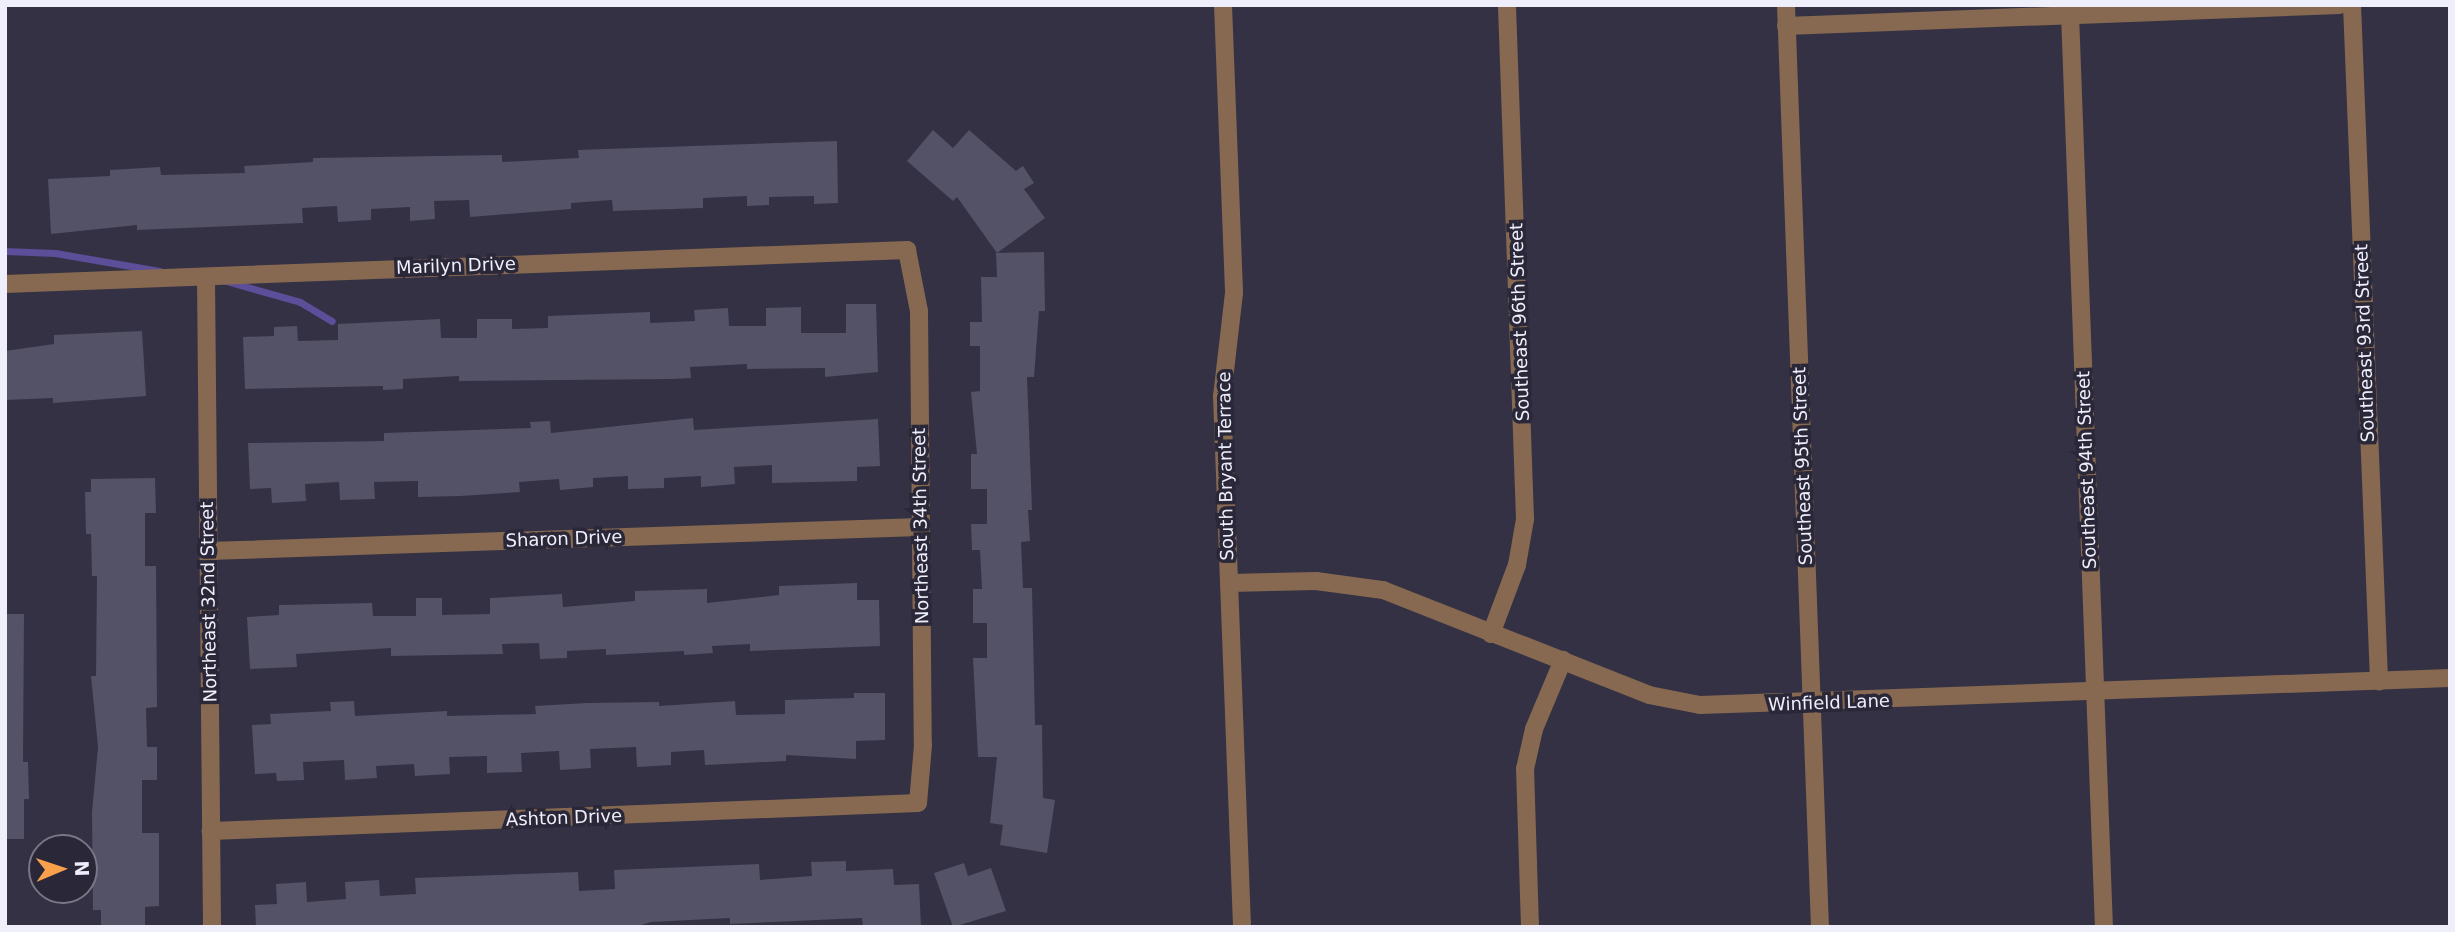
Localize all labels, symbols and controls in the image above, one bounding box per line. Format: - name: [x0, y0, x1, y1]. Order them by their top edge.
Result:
- street label: Southeast 96th Street: [1506, 223, 1534, 421]
- street label: Southeast 93rd Street: [2351, 243, 2379, 443]
- street label: Marilyn Drive: [396, 253, 516, 279]
- street label: Southeast 95th Street: [1789, 367, 1817, 565]
- street label: South Bryant Terrace: [1214, 371, 1238, 561]
- street label: Southeast 94th Street: [2073, 371, 2101, 569]
- street label: Northeast 34th Street: [908, 428, 934, 624]
- street label: Northeast 32nd Street: [196, 501, 222, 703]
- street label: Sharon Drive: [505, 526, 623, 552]
- street label: Winfield Lane: [1768, 690, 1890, 716]
- street label: Ashton Drive: [506, 805, 622, 831]
- north arrow: [28, 834, 98, 904]
- text: N: [71, 860, 93, 877]

